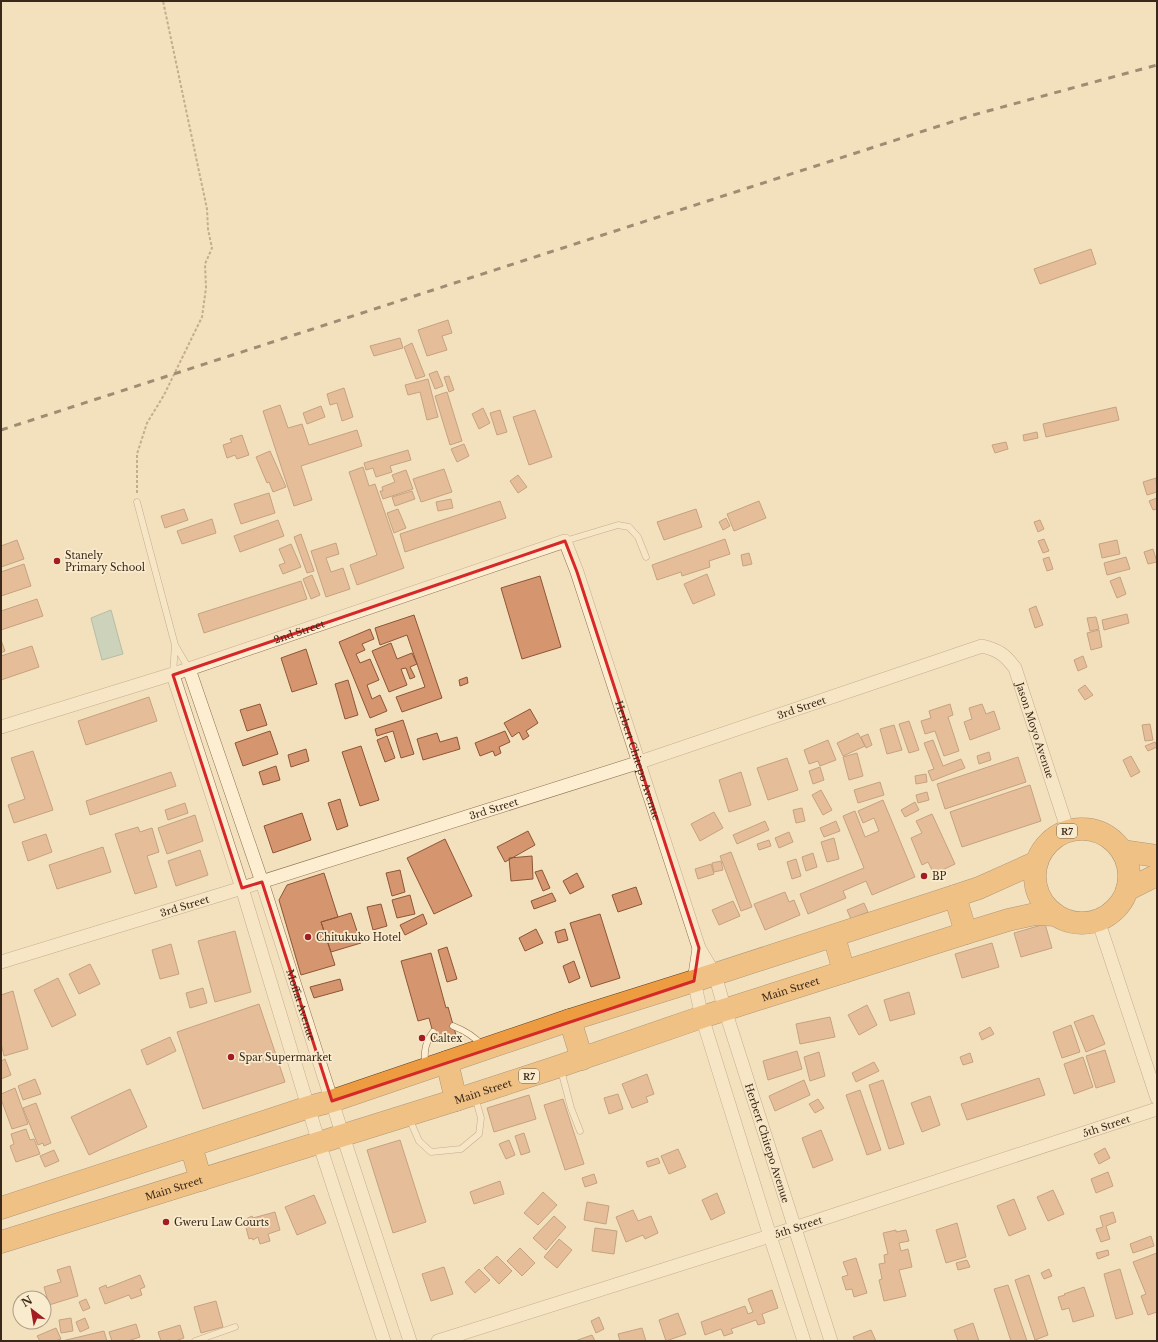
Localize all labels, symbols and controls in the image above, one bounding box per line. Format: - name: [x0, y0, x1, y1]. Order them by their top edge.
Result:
- place label: Stanely Primary School: [65, 549, 145, 574]
- marker: Stanely Primary School: [52, 556, 62, 566]
- street label: 2nd Street: [272, 617, 326, 646]
- street label: Jason Moyo Avenue: [1013, 679, 1057, 780]
- street label: 3rd Street: [775, 693, 828, 722]
- street label: Herbert Chitepo Avenue: [613, 699, 664, 822]
- street label: 3rd Street: [468, 794, 520, 822]
- road number: R7: [1057, 824, 1077, 838]
- place label: BP: [932, 870, 947, 883]
- marker: BP: [919, 871, 929, 881]
- street label: 3rd Street: [158, 892, 211, 919]
- place label: Chitukuko Hotel: [316, 931, 401, 944]
- marker: Chitukuko Hotel: [303, 932, 313, 942]
- street label: Moffat Avenue: [284, 967, 319, 1042]
- street label: Main Street: [760, 974, 821, 1004]
- place label: Caltex: [430, 1032, 462, 1045]
- marker: Caltex: [417, 1033, 427, 1043]
- place label: Spar Supermarket: [239, 1051, 332, 1064]
- marker: Spar Supermarket: [226, 1052, 236, 1062]
- road number: R7: [519, 1069, 539, 1083]
- street label: Main Street: [453, 1076, 514, 1107]
- street label: Herbert Chitepo Avenue: [742, 1082, 793, 1205]
- street label: 5th Street: [1081, 1112, 1132, 1140]
- street label: Main Street: [143, 1173, 204, 1203]
- street label: 5th Street: [773, 1213, 824, 1241]
- place label: Gweru Law Courts: [174, 1216, 270, 1229]
- marker: Gweru Law Courts: [161, 1217, 171, 1227]
- north arrow: [12, 1290, 52, 1330]
- text: N: [19, 1292, 35, 1310]

